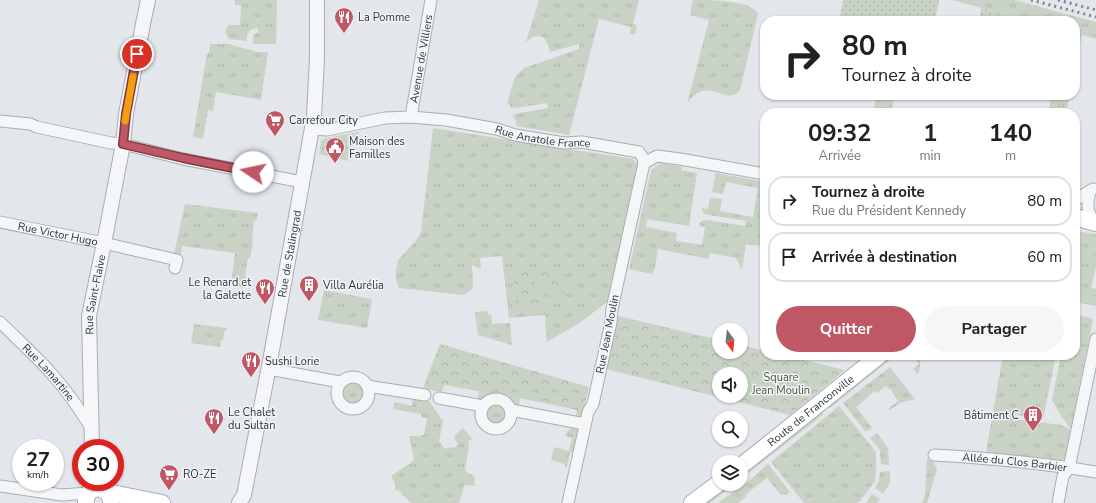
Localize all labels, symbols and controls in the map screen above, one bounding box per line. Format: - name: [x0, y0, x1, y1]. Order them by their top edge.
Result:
- restaurant icon: La Pomme: [333, 6, 355, 34]
- place label: La Pomme: [358, 10, 410, 25]
- street label: Avenue de Villiers: [406, 13, 436, 104]
- text: 80 m: [842, 27, 908, 65]
- icon: right: [776, 32, 828, 84]
- pin: [120, 37, 154, 71]
- icon: arrive: [126, 43, 148, 65]
- text: Tournez à droite: [842, 63, 972, 87]
- supermarket icon: Carrefour City: [264, 109, 286, 137]
- place label: Carrefour City: [289, 113, 358, 128]
- text: 09:32: [808, 117, 871, 149]
- text: 1: [923, 117, 937, 149]
- text: 140: [989, 117, 1032, 149]
- street label: Rue Anatole France: [493, 122, 592, 151]
- place label: Maison des Familles: [349, 134, 405, 162]
- public building icon: Maison des Familles: [324, 136, 346, 164]
- text: Arrivée: [819, 147, 861, 165]
- text: min: [919, 147, 941, 165]
- text: m: [1005, 147, 1016, 165]
- position arrow: [232, 151, 274, 193]
- text: Tournez à droite: [812, 182, 925, 202]
- icon: right: [778, 190, 800, 212]
- text: 80 m: [1027, 191, 1062, 211]
- text: Rue du Président Kennedy: [812, 202, 966, 220]
- street label: Rue de Stalingrad: [275, 209, 305, 299]
- street label: Rue Victor Hugo: [16, 219, 99, 250]
- icon: arrive: [778, 246, 800, 268]
- text: Arrivée à destination: [812, 247, 957, 267]
- text: 60 m: [1027, 247, 1062, 267]
- street label: Rue Saint-Flaive: [82, 253, 109, 335]
- building icon: Villa Aurélia: [298, 274, 320, 302]
- place label: Le Renard et la Galette: [188, 275, 251, 303]
- restaurant icon: Le Renard et la Galette: [254, 277, 276, 305]
- place label: Villa Aurélia: [322, 278, 384, 293]
- street label: Rue Jean Moulin: [592, 293, 623, 375]
- button: Quitter: [776, 306, 916, 352]
- button: Partager: [924, 306, 1064, 352]
- north arrow: [712, 323, 748, 359]
- map controls: [712, 323, 748, 491]
- street label: Rue Lamartine: [19, 341, 78, 404]
- restaurant icon: Sushi Lorie: [240, 350, 262, 378]
- place label: Sushi Lorie: [265, 354, 319, 369]
- button: sound: [712, 367, 748, 403]
- park label: Square Jean Moulin: [751, 370, 810, 398]
- street label: Route de Franconville: [764, 372, 857, 450]
- building icon: Bâtiment C: [1022, 404, 1044, 432]
- place label: Le Chalet du Sultan: [228, 405, 275, 433]
- restaurant icon: Le Chalet du Sultan: [203, 407, 225, 435]
- place label: Bâtiment C: [964, 408, 1019, 423]
- button: search: [712, 411, 748, 447]
- speed limit sign: 30: [72, 439, 124, 491]
- text: 27: [26, 446, 50, 473]
- street label: Allée du Clos Barbier: [962, 450, 1068, 475]
- button: layers: [712, 455, 748, 491]
- supermarket icon: RO-ZE: [158, 463, 180, 491]
- place label: RO-ZE: [183, 467, 216, 482]
- text: km/h: [27, 468, 49, 482]

